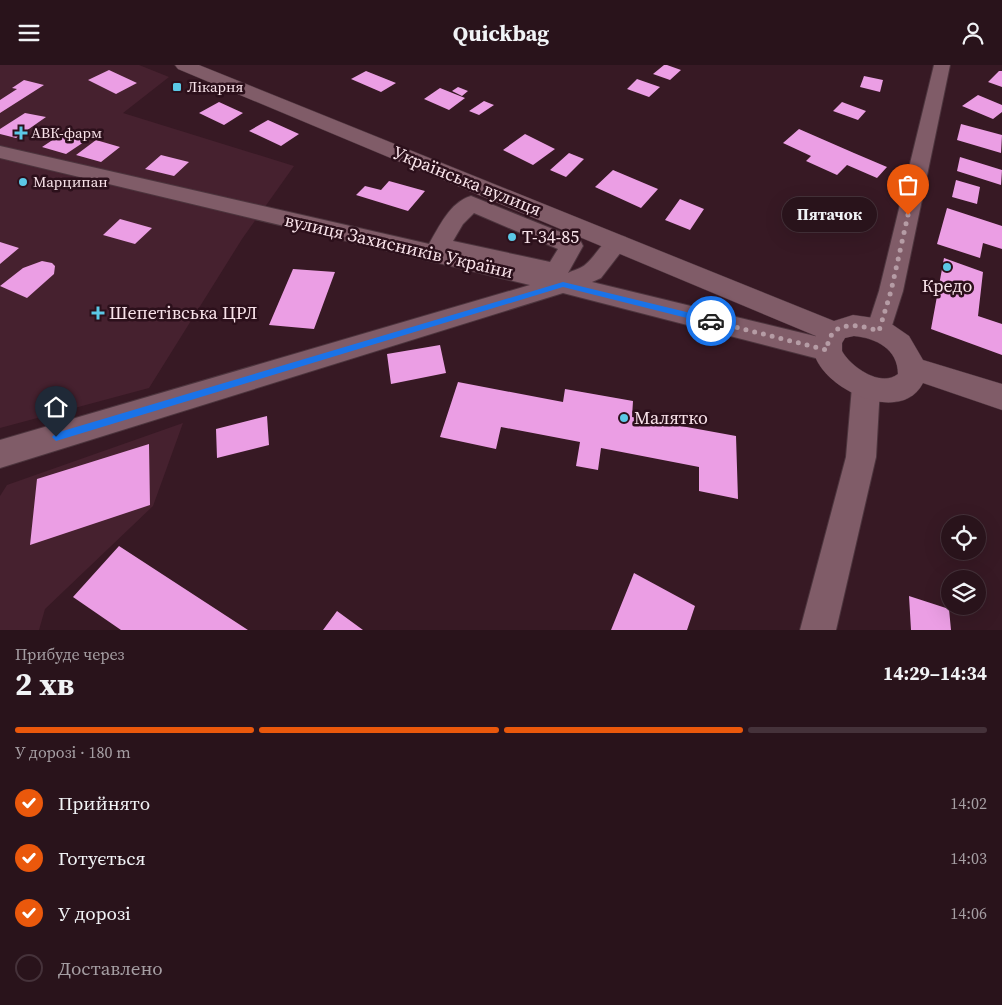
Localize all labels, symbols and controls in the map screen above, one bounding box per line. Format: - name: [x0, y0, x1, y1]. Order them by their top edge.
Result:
- text: Quickbag: [453, 18, 549, 48]
- icon: menu: [15, 19, 43, 47]
- icon: person: [959, 19, 987, 47]
- place label: Лікарня: [187, 76, 244, 97]
- marker: Лікарня: [171, 81, 183, 93]
- place label: АВК-фарм: [31, 122, 102, 143]
- marker: АВК-фарм: [15, 127, 27, 139]
- street label: Українська вулиця: [389, 139, 545, 222]
- pin: [887, 164, 929, 215]
- place label: Марципан: [33, 171, 108, 192]
- icon: bag: [894, 171, 922, 199]
- marker: Марципан: [17, 176, 29, 188]
- callout: Пятачок: [783, 197, 878, 233]
- text: Пятачок: [797, 203, 862, 225]
- street label: вулиця Захисників України: [282, 207, 516, 284]
- place label: Т-34-85: [522, 224, 579, 249]
- marker: Т-34-85: [506, 231, 518, 243]
- marker: Кредо: [941, 261, 953, 273]
- place label: Кредо: [922, 273, 972, 298]
- courier: [686, 296, 736, 346]
- place label: Шепетівська ЦРЛ: [109, 300, 257, 325]
- marker: Шепетівська ЦРЛ: [91, 306, 105, 320]
- icon: car: [697, 307, 725, 335]
- pin: [35, 386, 77, 437]
- icon: home: [42, 393, 70, 421]
- place label: Малятко: [634, 405, 708, 430]
- marker: Малятко: [618, 412, 630, 424]
- map controls: [941, 515, 986, 615]
- button: locate: [941, 515, 986, 560]
- button: layers: [941, 570, 986, 615]
- text: Прибуде через: [15, 643, 125, 665]
- text: 14:29–14:34: [883, 660, 987, 686]
- text: 2 хв: [15, 662, 74, 706]
- text: У дорозі · 180 m: [15, 741, 131, 763]
- icon: check: [15, 789, 43, 817]
- text: Прийнято: [58, 790, 150, 816]
- text: 14:02: [950, 792, 987, 814]
- icon: check: [15, 844, 43, 872]
- text: Готується: [58, 845, 146, 871]
- text: 14:03: [950, 847, 987, 869]
- icon: check: [15, 899, 43, 927]
- text: У дорозі: [58, 900, 131, 926]
- text: 14:06: [950, 902, 987, 924]
- text: Доставлено: [58, 955, 163, 981]

